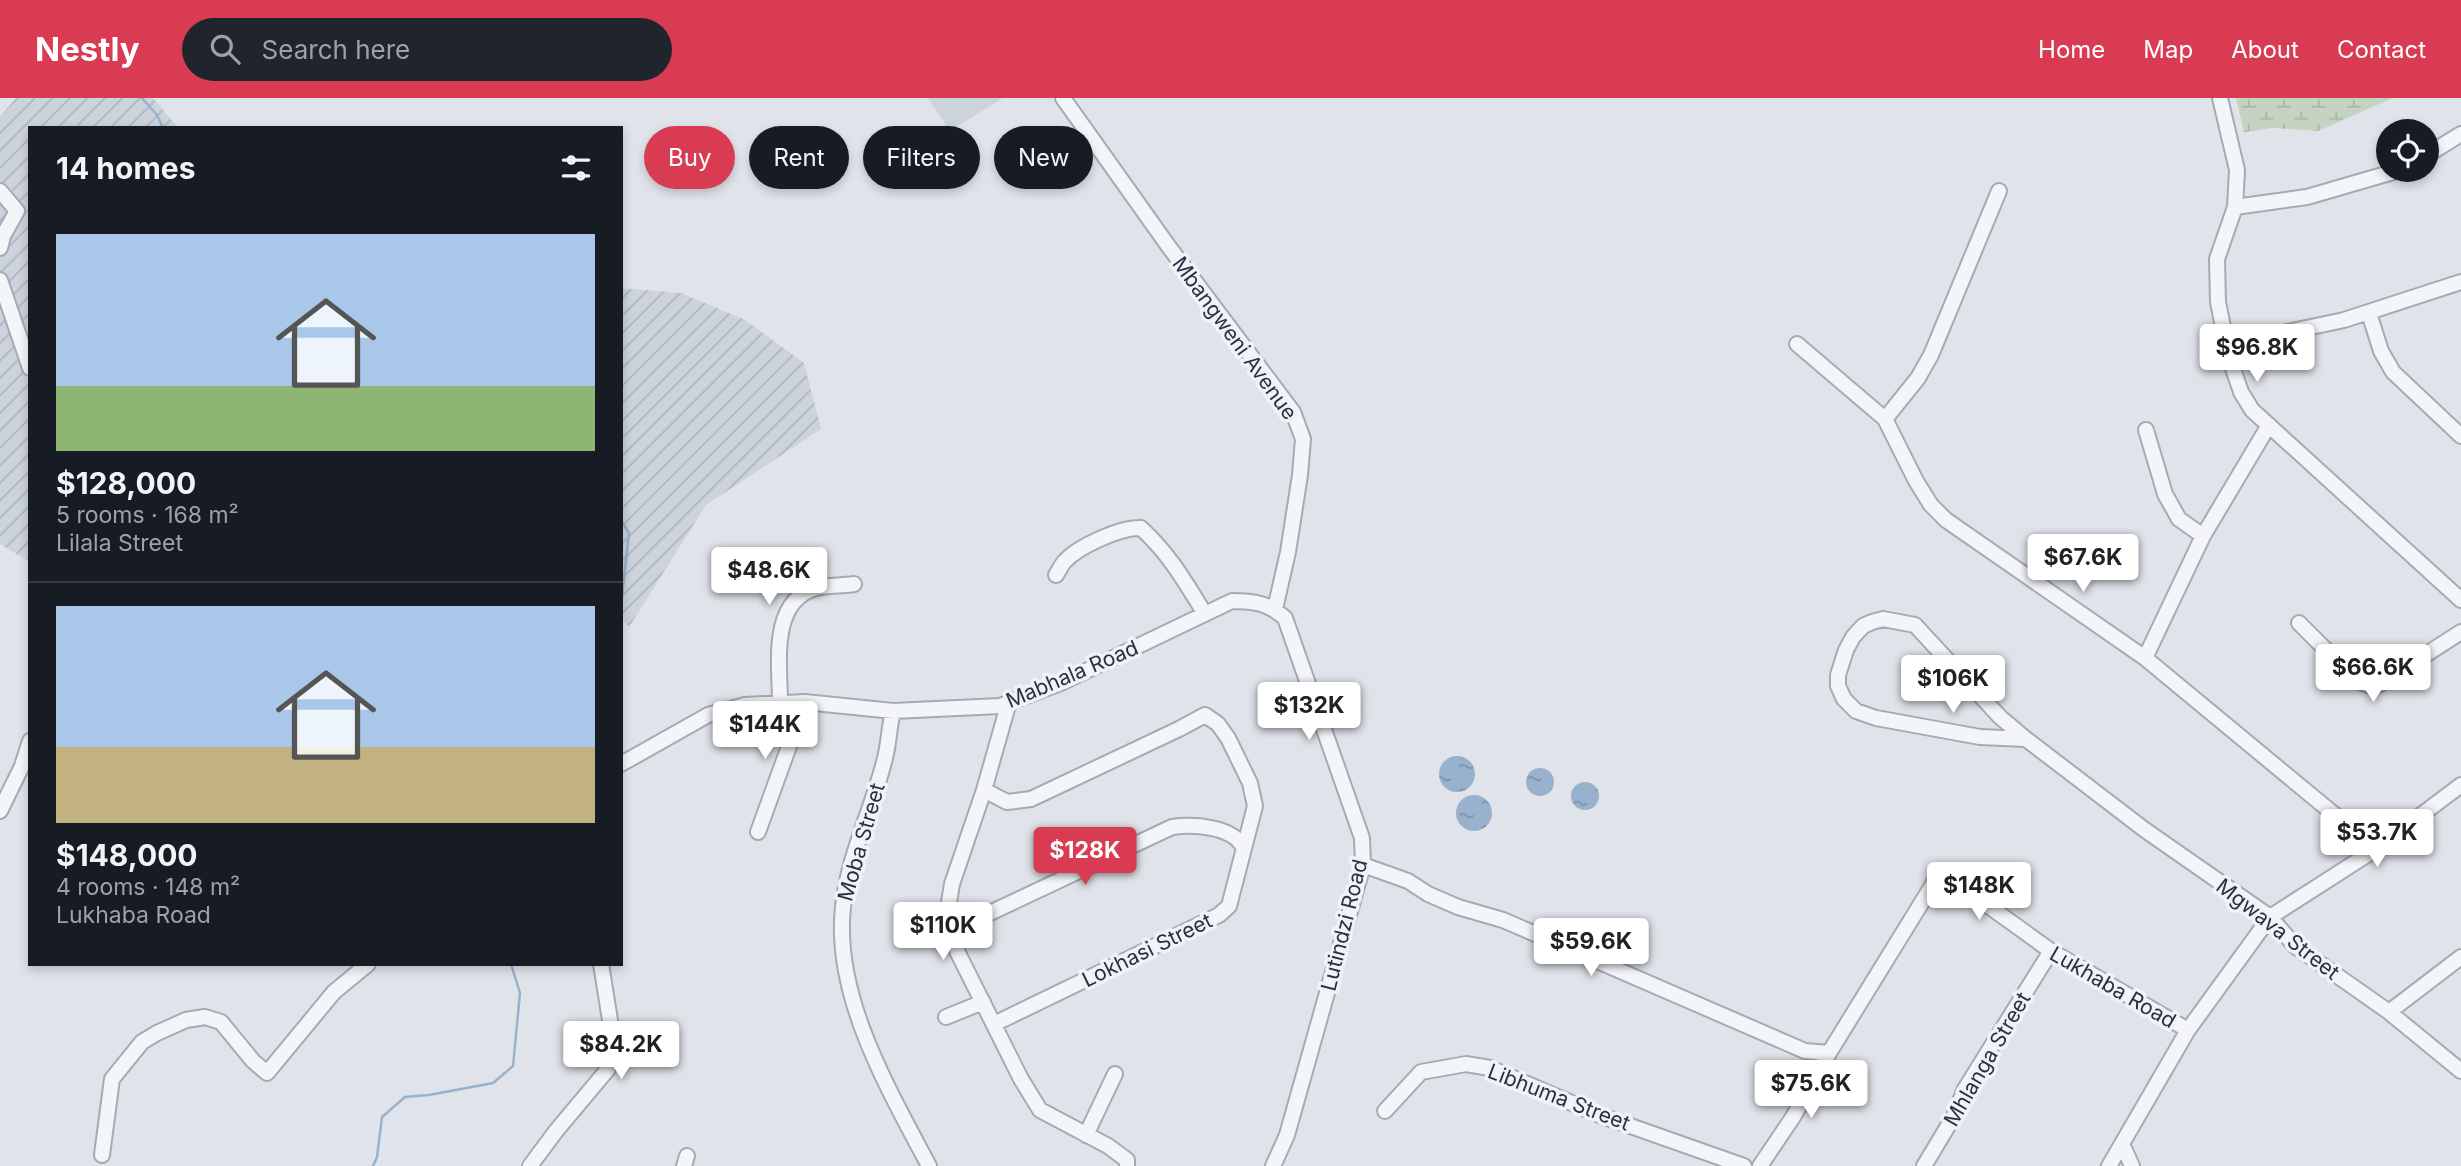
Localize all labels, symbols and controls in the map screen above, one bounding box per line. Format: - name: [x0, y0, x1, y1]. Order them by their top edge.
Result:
- search box: [182, 18, 672, 81]
- text: Nestly: [35, 29, 140, 69]
- icon: search: [206, 30, 244, 68]
- text: Search here: [262, 34, 410, 65]
- text: Home: [2038, 35, 2105, 64]
- text: Map: [2143, 35, 2193, 64]
- text: About: [2231, 35, 2299, 64]
- text: Contact: [2337, 35, 2426, 64]
- map controls: [2376, 119, 2439, 182]
- button: locate: [2376, 119, 2439, 182]
- chip: Buy: [644, 126, 735, 189]
- chip: Rent: [749, 126, 849, 189]
- chip: Filters: [863, 126, 980, 189]
- chip: New: [994, 126, 1093, 189]
- icon: filters: [557, 149, 595, 187]
- text: 14 homes: [56, 150, 195, 186]
- street label: Mbangweni Avenue: [1167, 252, 1303, 424]
- icon: home: [263, 280, 389, 406]
- pin: $96.8K: [2200, 324, 2314, 384]
- text: $96.8K: [2216, 333, 2298, 361]
- text: $128,000: [56, 465, 196, 501]
- text: 5 rooms · 168 m²: [56, 501, 239, 529]
- text: Lilala Street: [56, 529, 183, 557]
- pin: $67.6K: [2026, 534, 2140, 594]
- text: $67.6K: [2044, 543, 2122, 571]
- pin: $48.6K: [712, 547, 826, 607]
- text: $48.6K: [727, 556, 811, 584]
- street label: Mabhala Road: [1002, 635, 1142, 713]
- pin: $66.6K: [2316, 644, 2430, 704]
- icon: home: [263, 652, 389, 778]
- text: $66.6K: [2332, 653, 2414, 681]
- pin: $106K: [1904, 656, 2002, 715]
- text: $106K: [1917, 664, 1989, 692]
- pin: $132K: [1260, 682, 1358, 742]
- text: $132K: [1274, 691, 1344, 719]
- pin: $144K: [716, 702, 814, 761]
- text: $144K: [729, 710, 801, 738]
- street label: Moba Street: [832, 780, 890, 904]
- pin: $53.7K: [2320, 810, 2434, 869]
- text: $53.7K: [2336, 818, 2418, 846]
- pin: $128K: [1036, 828, 1134, 887]
- text: $128K: [1050, 836, 1120, 864]
- text: $148,000: [56, 837, 198, 873]
- street label: Lutindzi Road: [1316, 857, 1372, 993]
- pin: $148K: [1930, 862, 2028, 922]
- text: $148K: [1943, 871, 2015, 899]
- text: 4 rooms · 148 m²: [56, 873, 240, 901]
- street label: Mgwava Street: [2212, 873, 2345, 985]
- text: Lukhaba Road: [56, 901, 211, 929]
- pin: $110K: [894, 902, 992, 962]
- street label: Lokhasi Street: [1078, 908, 1216, 992]
- text: $110K: [910, 911, 976, 939]
- pin: $59.6K: [1534, 918, 1648, 978]
- text: $59.6K: [1550, 927, 1632, 955]
- street label: Lukhaba Road: [2045, 941, 2181, 1033]
- street label: Mhlanga Street: [1939, 987, 2036, 1130]
- pin: $84.2K: [564, 1021, 678, 1081]
- text: $84.2K: [579, 1030, 663, 1058]
- street label: Libhuma Street: [1484, 1058, 1634, 1136]
- pin: $75.6K: [1754, 1060, 1868, 1120]
- text: $75.6K: [1771, 1069, 1851, 1097]

